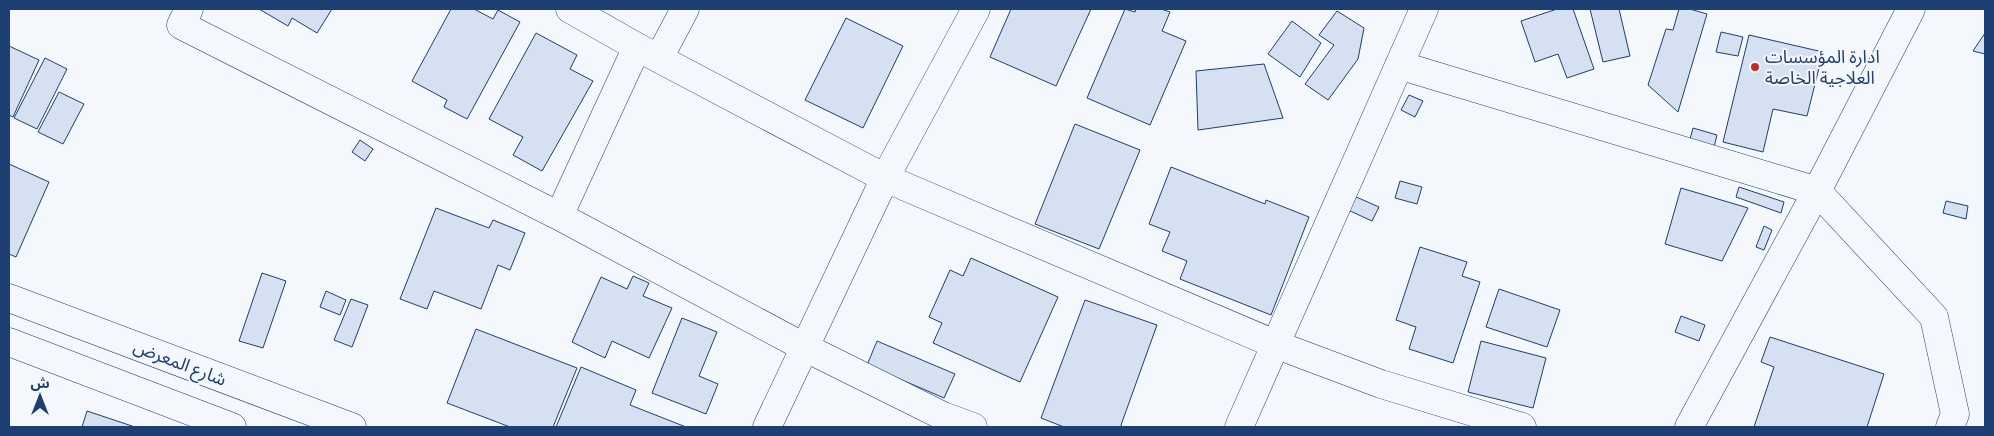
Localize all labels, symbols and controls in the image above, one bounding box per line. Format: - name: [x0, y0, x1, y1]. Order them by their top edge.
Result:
- place label: ادارة المؤسسات العلاجية الخاصة: [1765, 46, 1880, 89]
- marker: ادارة المؤسسات العلاجية الخاصة: [1749, 61, 1761, 73]
- street label: شارع المعرض: [129, 335, 230, 394]
- north arrow: [15, 371, 65, 421]
- text: ش: [30, 375, 50, 392]

